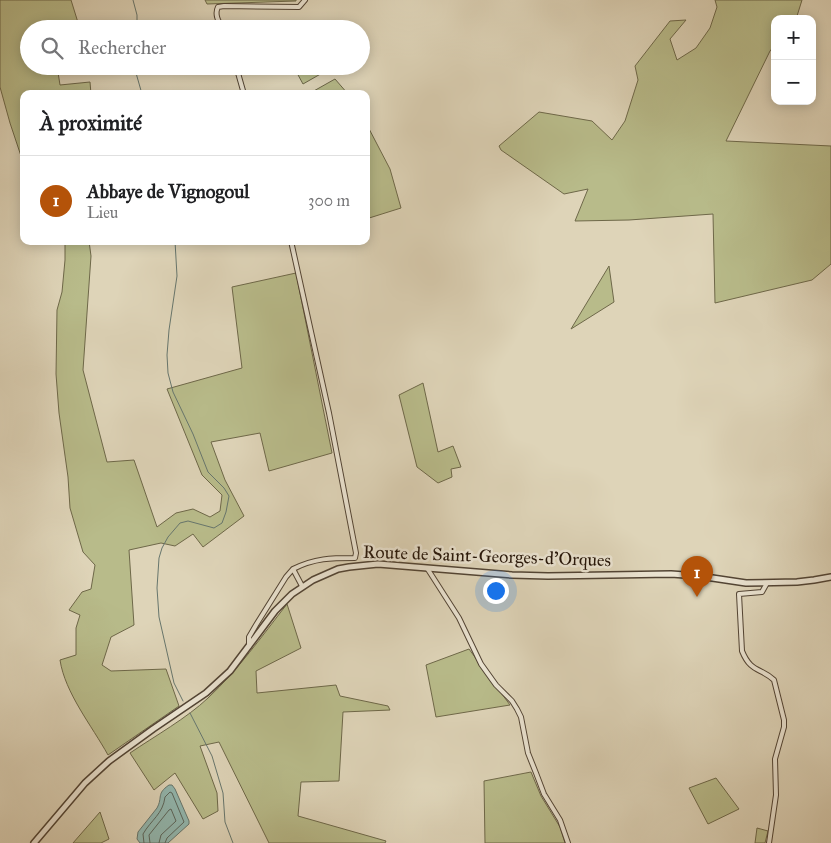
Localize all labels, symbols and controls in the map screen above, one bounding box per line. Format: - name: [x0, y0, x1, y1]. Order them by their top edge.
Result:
- map controls: [771, 15, 816, 105]
- button: +: [771, 15, 816, 60]
- search box: [20, 20, 370, 75]
- icon: search: [38, 34, 66, 62]
- text: Rechercher: [78, 36, 166, 59]
- button: −: [771, 60, 816, 105]
- text: À proximité: [40, 110, 142, 136]
- text: Abbaye de Vignogoul: [87, 180, 249, 203]
- text: 1: [53, 191, 59, 210]
- text: 300 m: [308, 191, 350, 210]
- text: Lieu: [87, 203, 118, 222]
- street label: Route de Saint-Georges-d'Orques: [362, 541, 611, 572]
- pin: 1: [681, 556, 713, 597]
- your location: [483, 578, 509, 604]

